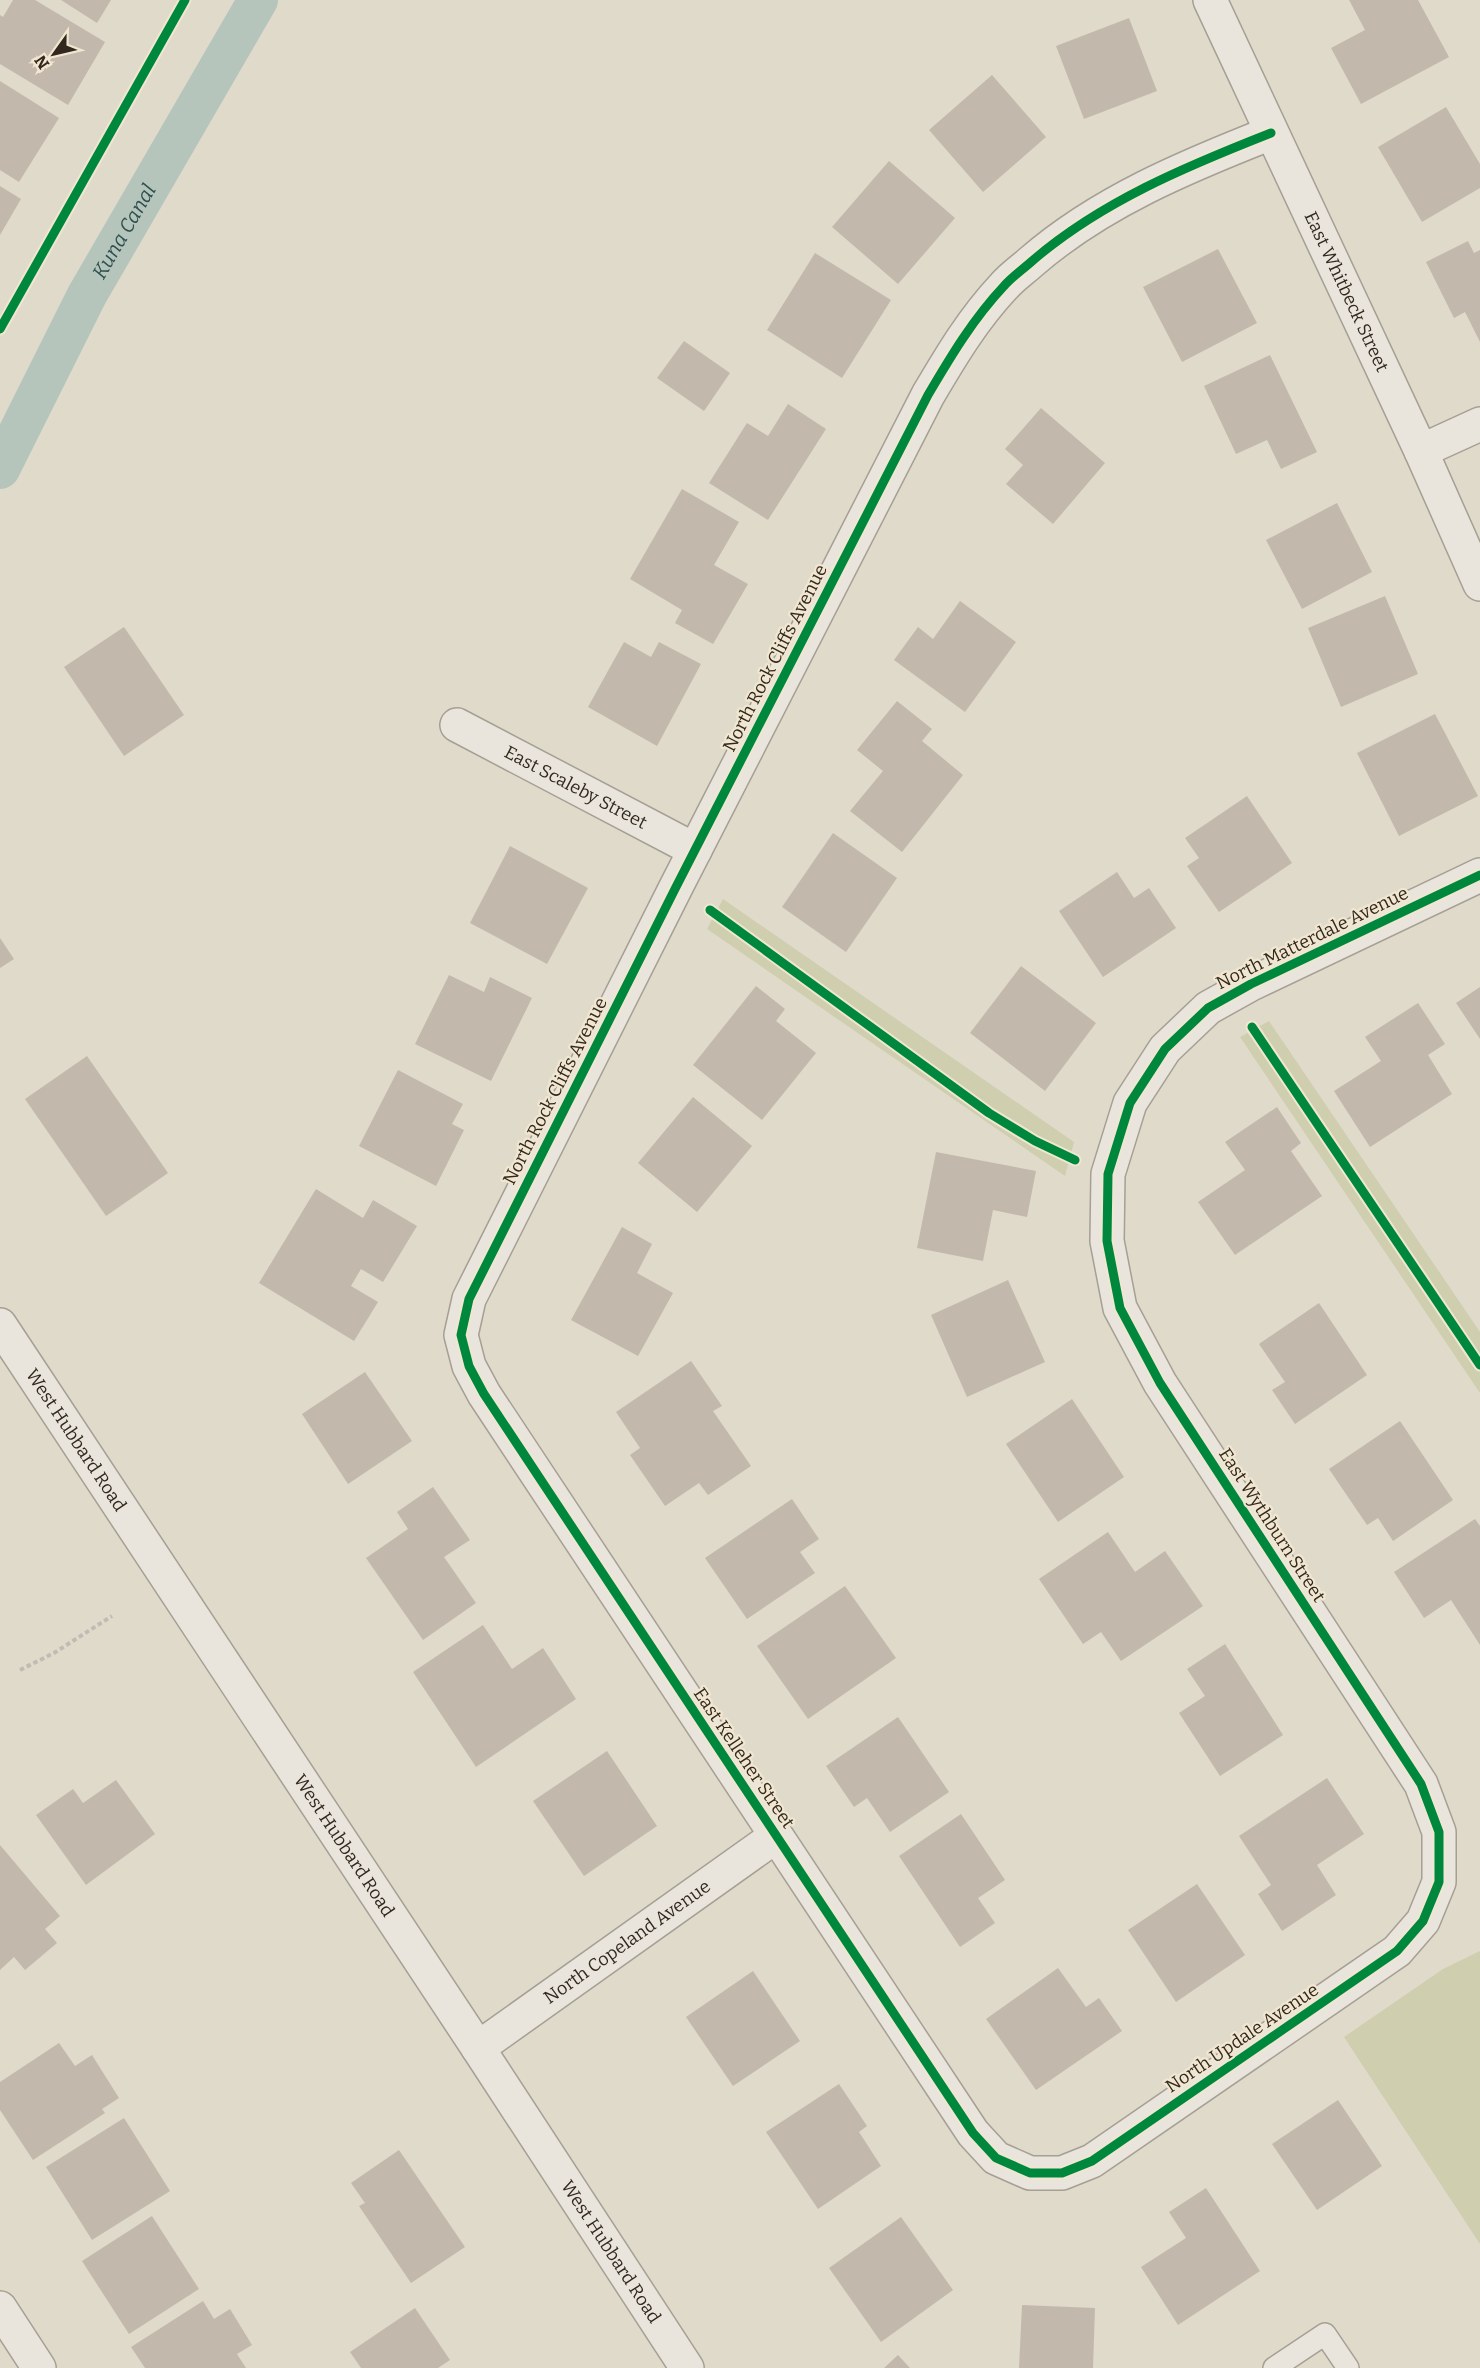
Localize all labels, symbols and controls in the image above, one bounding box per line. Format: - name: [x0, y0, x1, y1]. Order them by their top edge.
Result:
- north arrow: [24, 24, 84, 84]
- text: N: [31, 52, 53, 73]
- water label: Kuna Canal: [87, 180, 161, 283]
- street label: East Whitbeck Street: [1300, 208, 1394, 376]
- street label: North Rock Cliffs Avenue: [718, 561, 832, 755]
- street label: East Scaleby Street: [501, 741, 651, 834]
- street label: North Matterdale Avenue: [1212, 882, 1412, 994]
- street label: North Rock Cliffs Avenue: [498, 994, 612, 1188]
- street label: West Hubbard Road: [21, 1365, 131, 1516]
- street label: East Wythburn Street: [1214, 1444, 1330, 1606]
- street label: East Kelleher Street: [689, 1684, 799, 1833]
- street label: West Hubbard Road: [289, 1770, 399, 1921]
- street label: North Copeland Avenue: [539, 1875, 715, 2009]
- street label: North Updale Avenue: [1161, 1979, 1323, 2097]
- street label: West Hubbard Road: [556, 2176, 666, 2328]

